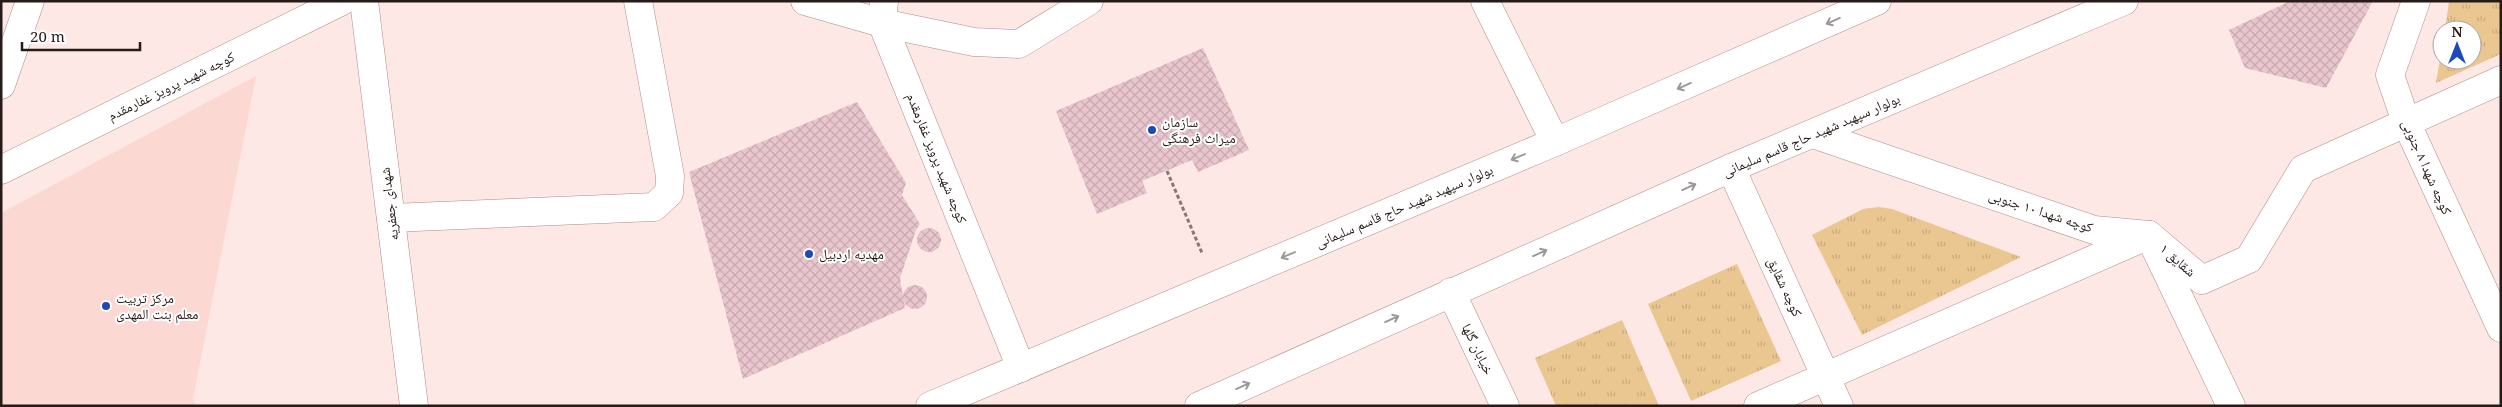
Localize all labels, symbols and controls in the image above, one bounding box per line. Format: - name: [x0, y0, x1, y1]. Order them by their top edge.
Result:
- one-way arrow: [1826, 16, 1841, 26]
- scale bar: [22, 20, 140, 52]
- north arrow: [2432, 20, 2482, 70]
- text: N: [2451, 22, 2463, 41]
- text: 20 m: [30, 26, 65, 46]
- street label: کوچه شهید پرویز غفارمقدم: [104, 46, 238, 125]
- one-way arrow: [1677, 81, 1692, 91]
- street label: بولوار سپهبد شهید حاج قاسم سلیمانی: [1719, 88, 1903, 182]
- street label: کوچه شهید پرویز غفارمقدم: [902, 90, 972, 226]
- place label: سازمان میراث فرهنگی: [1162, 112, 1236, 147]
- street label: کوچه شهدا ۸ جنوبی: [2398, 116, 2457, 218]
- marker: سازمان میراث فرهنگی: [1146, 124, 1158, 136]
- one-way arrow: [1511, 153, 1526, 163]
- street label: بولوار سپهبد شهید حاج قاسم سلیمانی: [1312, 159, 1496, 253]
- street label: شهدای جعفریه: [375, 166, 402, 242]
- one-way arrow: [1681, 182, 1696, 192]
- street label: کوچه شهدا ۱۰ جنوبی: [1987, 185, 2096, 236]
- street label: شقایق ۱: [2156, 239, 2200, 281]
- place label: مهدیه اردبیل: [819, 244, 884, 263]
- one-way arrow: [1532, 247, 1547, 257]
- marker: مهدیه اردبیل: [803, 248, 815, 260]
- one-way arrow: [1281, 251, 1296, 260]
- street label: کوچه شقایق: [1763, 254, 1807, 320]
- place label: مرکز تربیت معلم بنت المهدی: [116, 288, 198, 324]
- marker: مرکز تربیت معلم بنت المهدی: [100, 300, 112, 312]
- one-way arrow: [1384, 313, 1399, 323]
- street label: خیابان گلها: [1458, 320, 1499, 378]
- one-way arrow: [1236, 380, 1251, 390]

